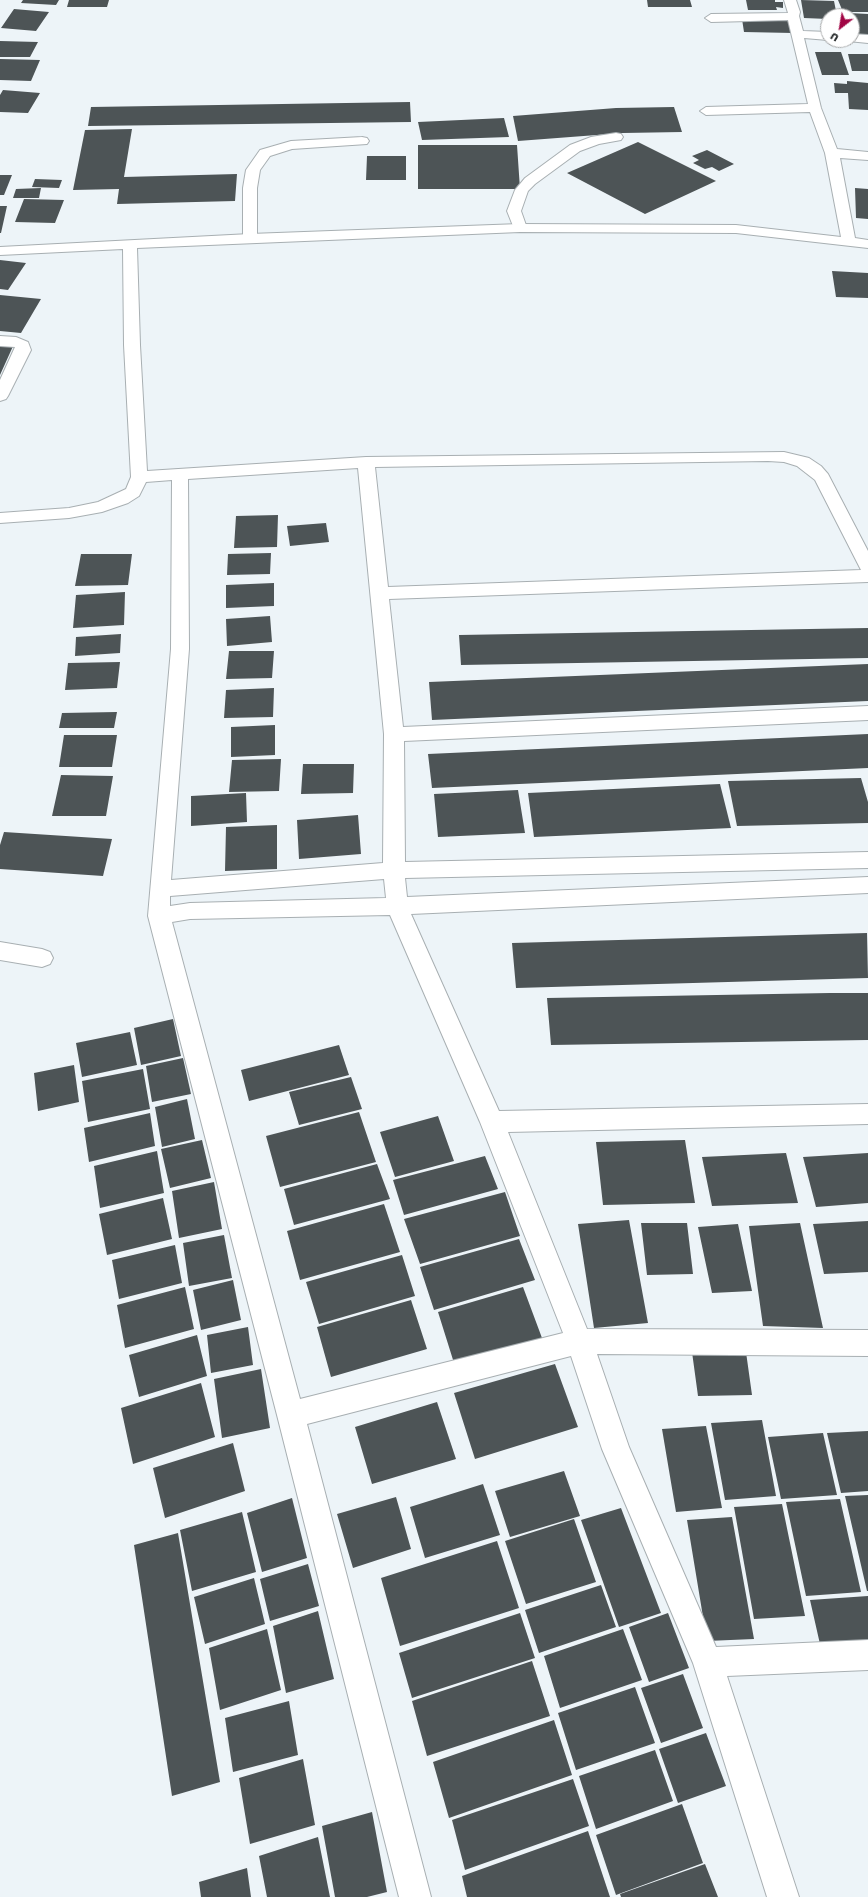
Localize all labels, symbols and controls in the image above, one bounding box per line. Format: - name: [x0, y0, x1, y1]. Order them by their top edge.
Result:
- north arrow: [820, 8, 860, 48]
- text: U: [827, 29, 842, 46]

